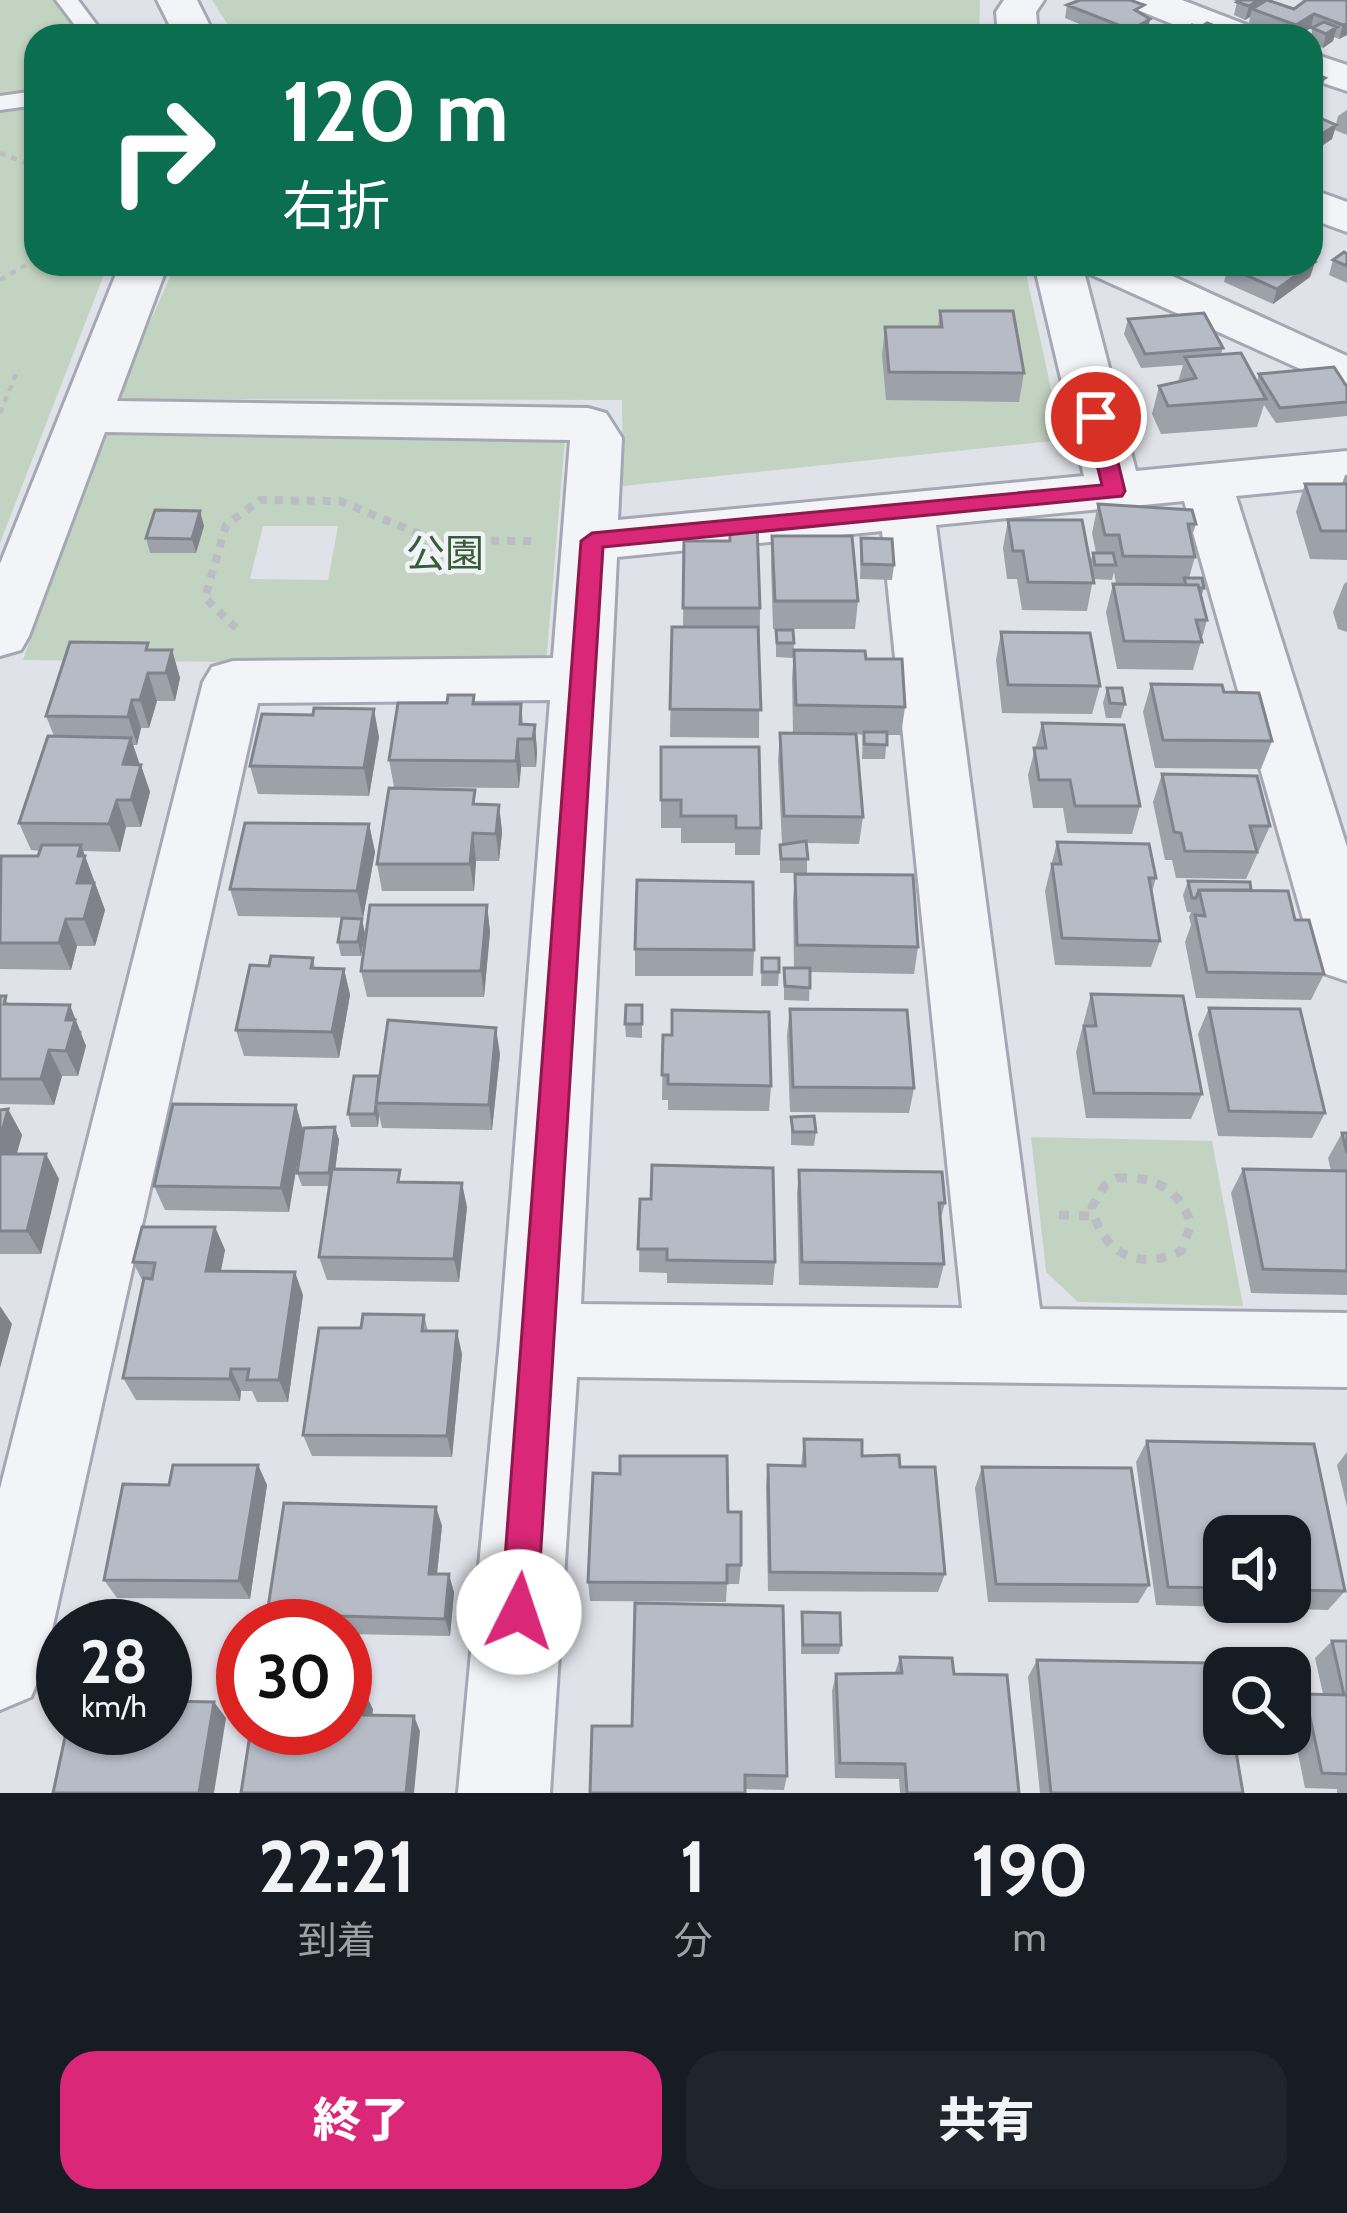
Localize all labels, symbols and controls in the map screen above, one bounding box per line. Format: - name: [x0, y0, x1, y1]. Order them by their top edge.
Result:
- text: 120 m: [282, 60, 509, 162]
- icon: right: [84, 72, 240, 228]
- text: 右折: [282, 173, 390, 239]
- pin: [1045, 366, 1147, 468]
- icon: arrive: [1063, 384, 1129, 450]
- park label: 公園: [406, 529, 484, 577]
- map controls: [1203, 1515, 1311, 1755]
- button: sound: [1203, 1515, 1311, 1623]
- position arrow: [456, 1549, 582, 1675]
- speed limit sign: 30: [216, 1599, 372, 1755]
- text: 28: [80, 1625, 148, 1698]
- button: search: [1203, 1647, 1311, 1755]
- text: km/h: [81, 1688, 147, 1725]
- text: 22:21: [258, 1823, 415, 1910]
- text: 1: [680, 1823, 706, 1910]
- text: 190: [971, 1827, 1089, 1914]
- text: m: [1013, 1913, 1047, 1961]
- text: 到着: [298, 1916, 376, 1964]
- text: 分: [673, 1916, 712, 1964]
- button: 終了: [60, 2051, 662, 2189]
- button: 共有: [686, 2051, 1287, 2189]

